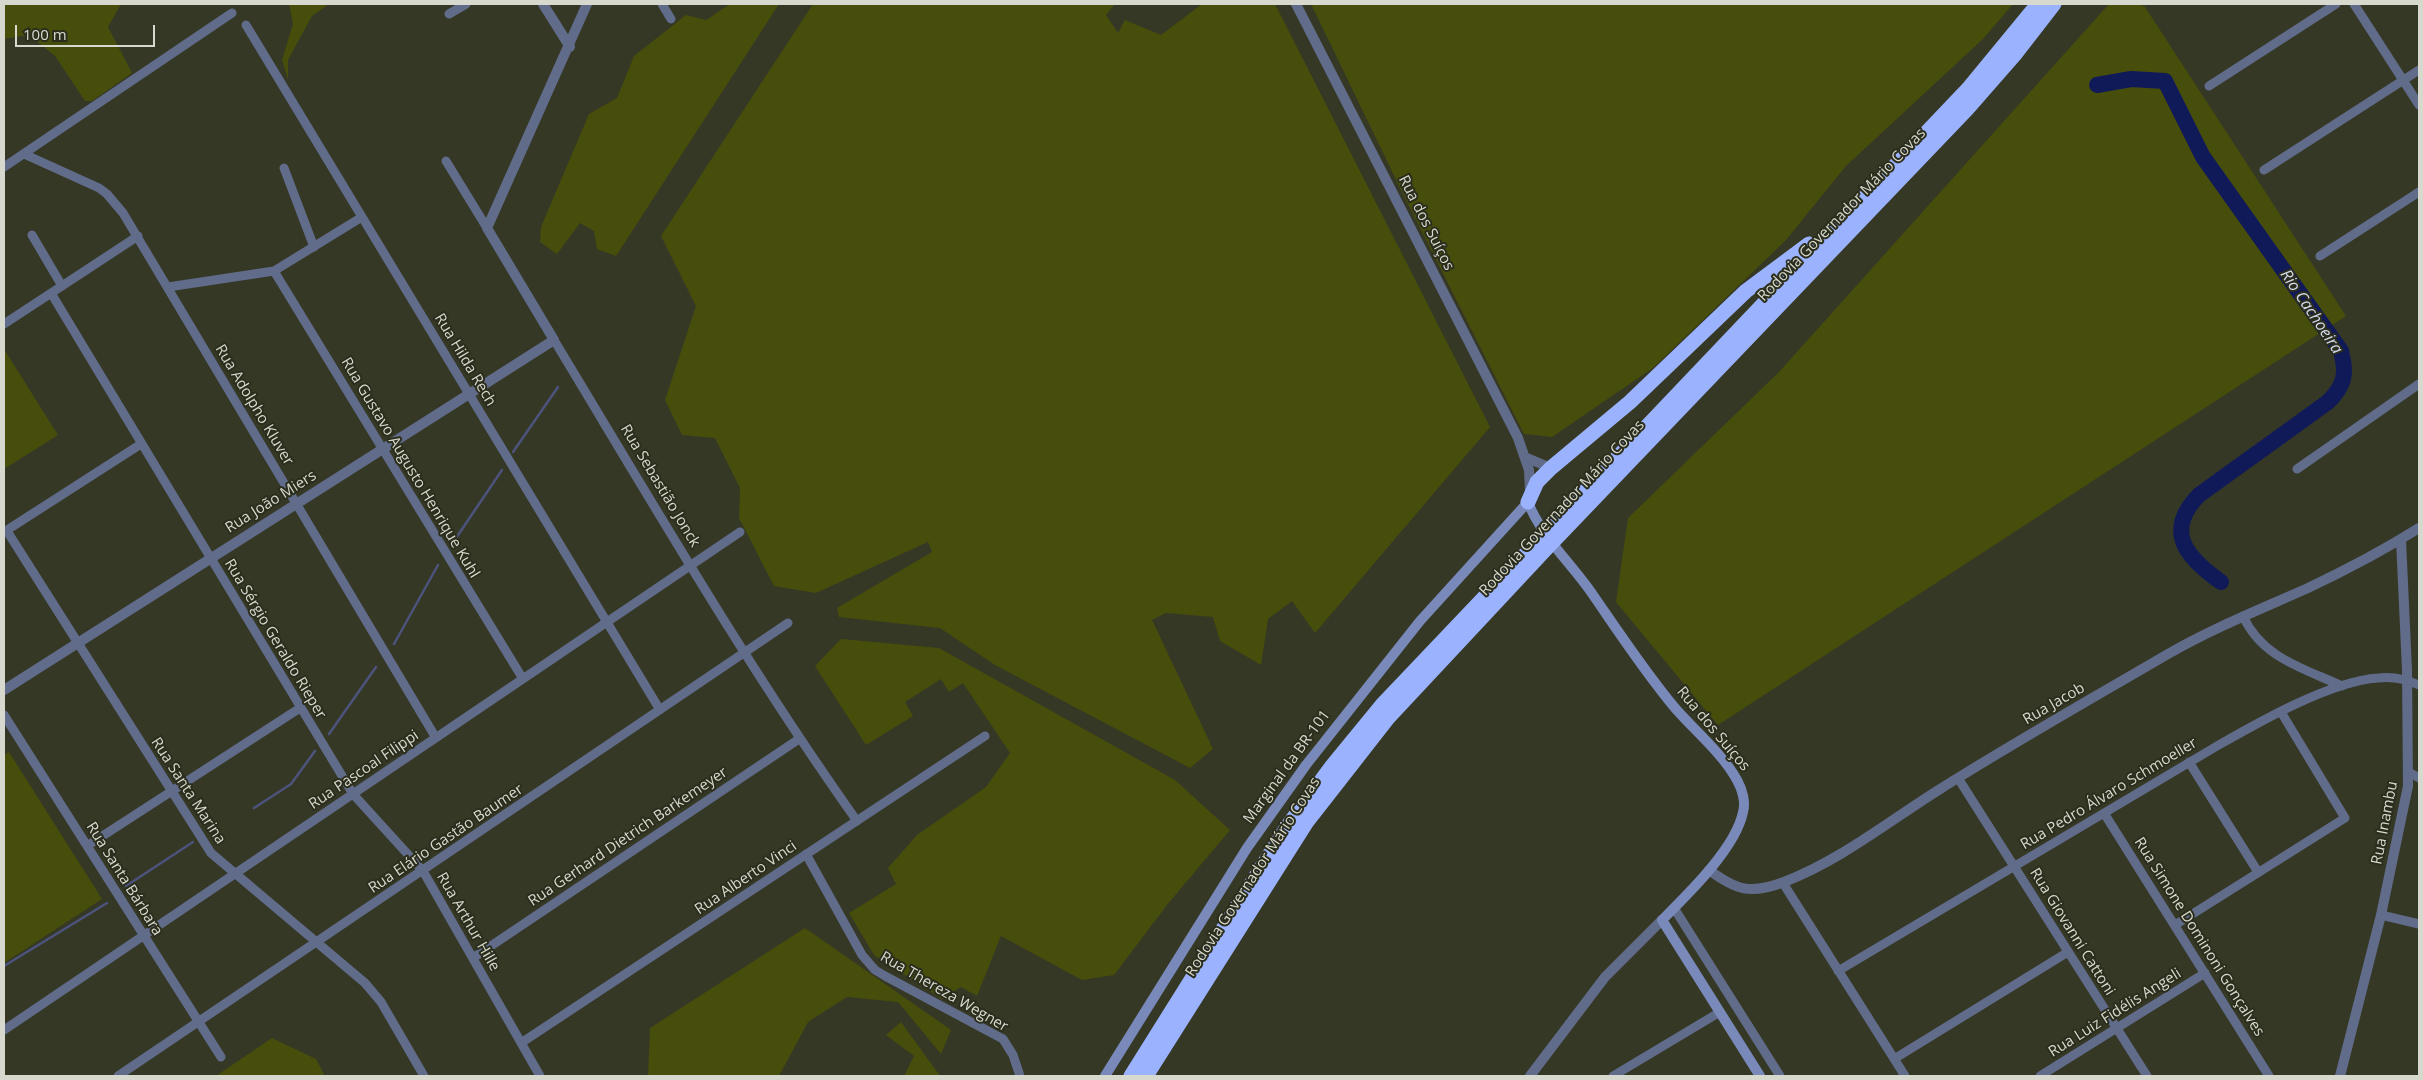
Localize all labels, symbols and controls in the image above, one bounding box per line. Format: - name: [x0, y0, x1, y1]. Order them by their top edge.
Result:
- scale bar: [18, 15, 158, 47]
- text: 100 m: [23, 24, 67, 44]
- street label: Rodovia Governador Mário Covas: [1754, 125, 1930, 305]
- street label: Rua dos Suíços: [1394, 172, 1458, 274]
- water label: Rio Cachoeira: [2276, 266, 2346, 358]
- street label: Rua Hilda Rech: [430, 310, 500, 410]
- street label: Rua Adolpho Kluver: [211, 341, 297, 469]
- street label: Rua Gustavo Augusto Henrique Kuhl: [337, 354, 483, 582]
- street label: Rodovia Governador Mário Covas: [1476, 416, 1648, 600]
- street label: Rua Sebastião Jonck: [616, 421, 704, 551]
- street label: Rua João Miers: [222, 467, 320, 537]
- street label: Rua Sérgio Geraldo Rieper: [220, 556, 330, 722]
- street label: Rua Jacob: [2020, 679, 2088, 729]
- street label: Rua dos Suíços: [1673, 683, 1753, 775]
- street label: Marginal da BR-101: [1240, 707, 1334, 827]
- street label: Rua Pascoal Filippi: [306, 727, 422, 813]
- street label: Rua Santa Marina: [147, 734, 229, 848]
- street label: Rua Pedro Álvaro Schmoeller: [2018, 734, 2200, 854]
- street label: Rua Gerhard Dietrich Barkemeyer: [525, 763, 731, 911]
- street label: Rodovia Governador Mário Covas: [1182, 774, 1324, 980]
- street label: Rua Elário Gastão Baumer: [365, 780, 527, 898]
- street label: Rua Inambu: [2368, 780, 2402, 866]
- street label: Rua Santa Bárbara: [82, 819, 166, 939]
- street label: Rua Simone Dominoni Gonçalves: [2130, 834, 2268, 1040]
- street label: Rua Alberto Vinci: [692, 837, 800, 919]
- street label: Rua Giovanni Cattoni: [2025, 865, 2119, 999]
- street label: Rua Arthur Hille: [432, 869, 504, 975]
- street label: Rua Thereza Wegner: [877, 948, 1011, 1036]
- street label: Rua Luiz Fidélis Angeli: [2045, 965, 2185, 1061]

